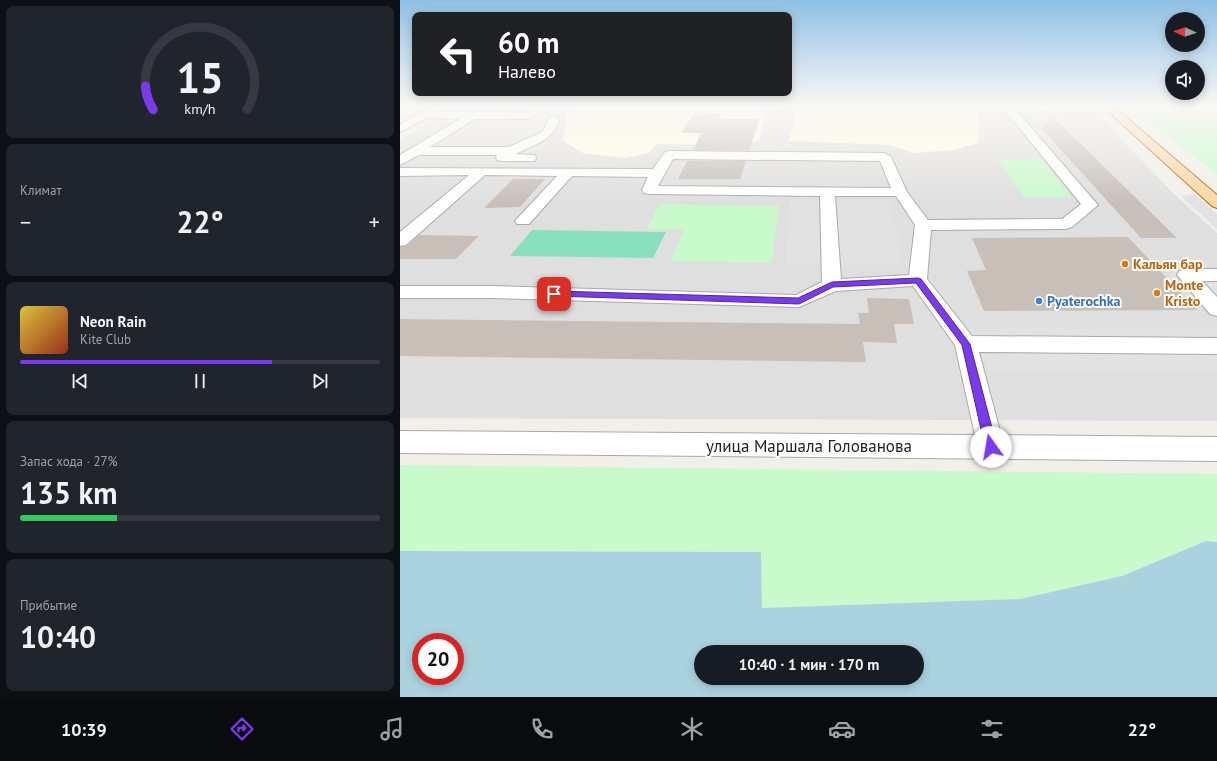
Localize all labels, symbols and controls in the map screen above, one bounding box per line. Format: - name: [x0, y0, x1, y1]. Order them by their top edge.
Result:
- north arrow: [1165, 12, 1205, 52]
- map controls: [1165, 12, 1205, 100]
- text: 60 m: [498, 24, 559, 61]
- icon: left: [432, 28, 484, 80]
- text: 15: [176, 51, 224, 104]
- text: Налево: [498, 60, 556, 83]
- button: sound: [1165, 60, 1205, 100]
- text: km/h: [184, 99, 216, 118]
- text: Климат: [20, 182, 62, 199]
- text: 22°: [176, 202, 224, 241]
- text: −: [20, 208, 31, 236]
- text: +: [369, 208, 380, 236]
- place label: Кальян бар: [1133, 255, 1203, 273]
- marker: Кальян бар: [1120, 259, 1130, 269]
- place label: Monte Kristo: [1165, 276, 1203, 310]
- pin: [537, 277, 571, 311]
- icon: arrive: [543, 283, 565, 305]
- marker: Monte Kristo: [1152, 288, 1162, 298]
- place label: Pyaterochka: [1047, 292, 1121, 310]
- marker: Pyaterochka: [1034, 296, 1044, 306]
- text: Neon Rain: [80, 312, 146, 331]
- text: Kite Club: [80, 331, 131, 348]
- icon: previous: [69, 370, 91, 392]
- icon: pause: [189, 370, 211, 392]
- icon: next: [309, 370, 331, 392]
- position arrow: [970, 426, 1012, 468]
- street label: улица Маршала Голованова: [706, 435, 912, 457]
- text: Запас хода · 27%: [20, 453, 118, 470]
- text: 135 km: [20, 473, 118, 512]
- text: Прибытие: [20, 597, 77, 614]
- text: 10:40: [20, 617, 96, 656]
- speed limit sign: 20: [412, 633, 464, 685]
- text: 10:40 · 1 мин · 170 m: [739, 655, 879, 674]
- icon: directions: [228, 715, 256, 743]
- icon: music: [378, 715, 406, 743]
- icon: phone: [528, 715, 556, 743]
- icon: climate: [678, 715, 706, 743]
- icon: car: [828, 715, 856, 743]
- icon: filters: [978, 715, 1006, 743]
- text: 10:39: [61, 718, 107, 741]
- text: 22°: [1128, 718, 1156, 741]

